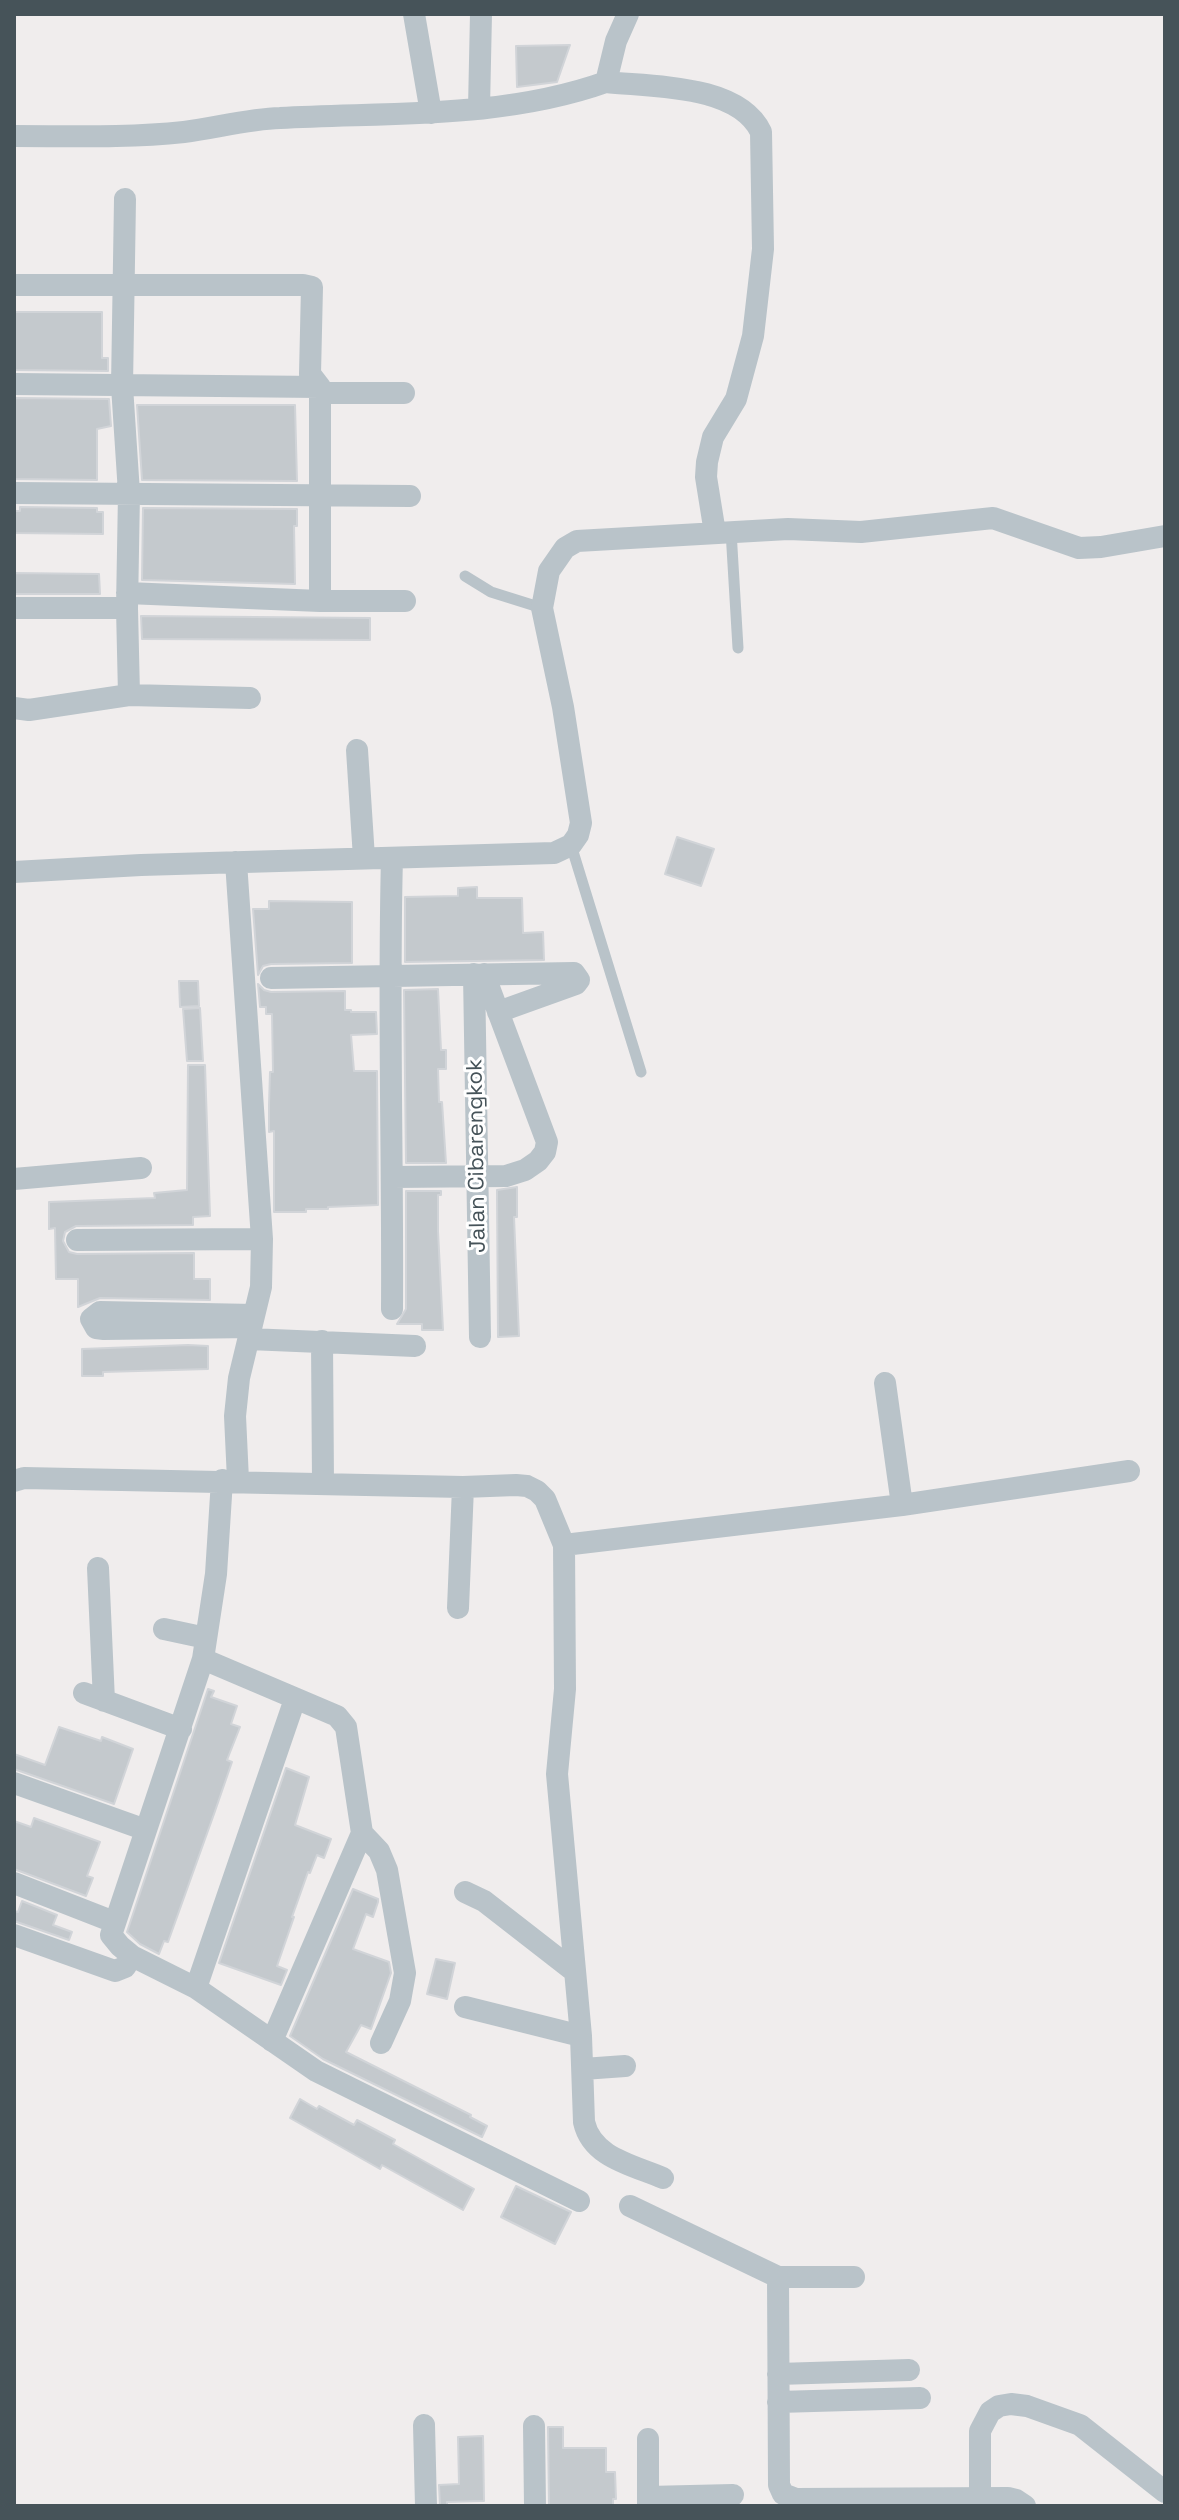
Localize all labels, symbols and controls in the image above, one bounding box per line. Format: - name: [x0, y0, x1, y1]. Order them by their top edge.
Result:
- street label: Jalan Cibarengkok: [462, 1059, 492, 1253]

